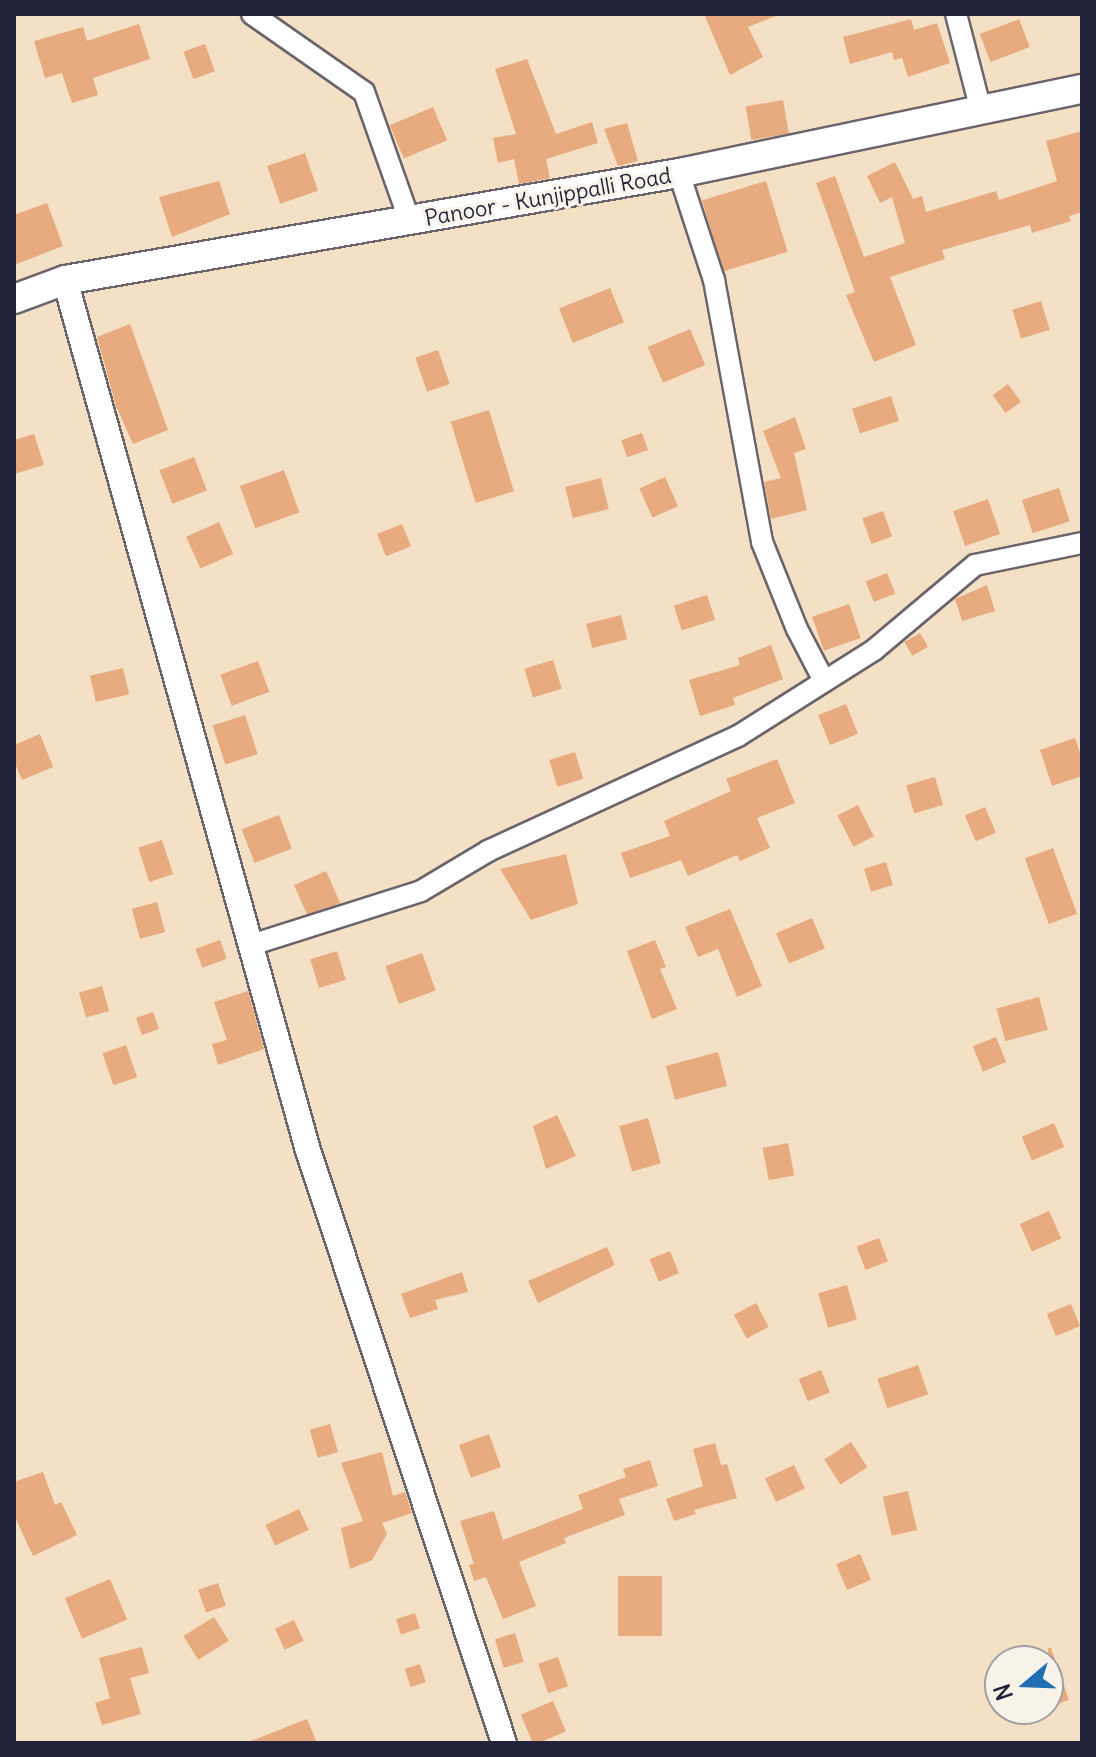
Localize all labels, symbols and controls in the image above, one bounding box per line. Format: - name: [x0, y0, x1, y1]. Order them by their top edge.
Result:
- street label: Panoor - Kunjippalli Road: [423, 162, 673, 232]
- north arrow: [984, 1645, 1064, 1725]
- text: N: [987, 1680, 1019, 1704]

